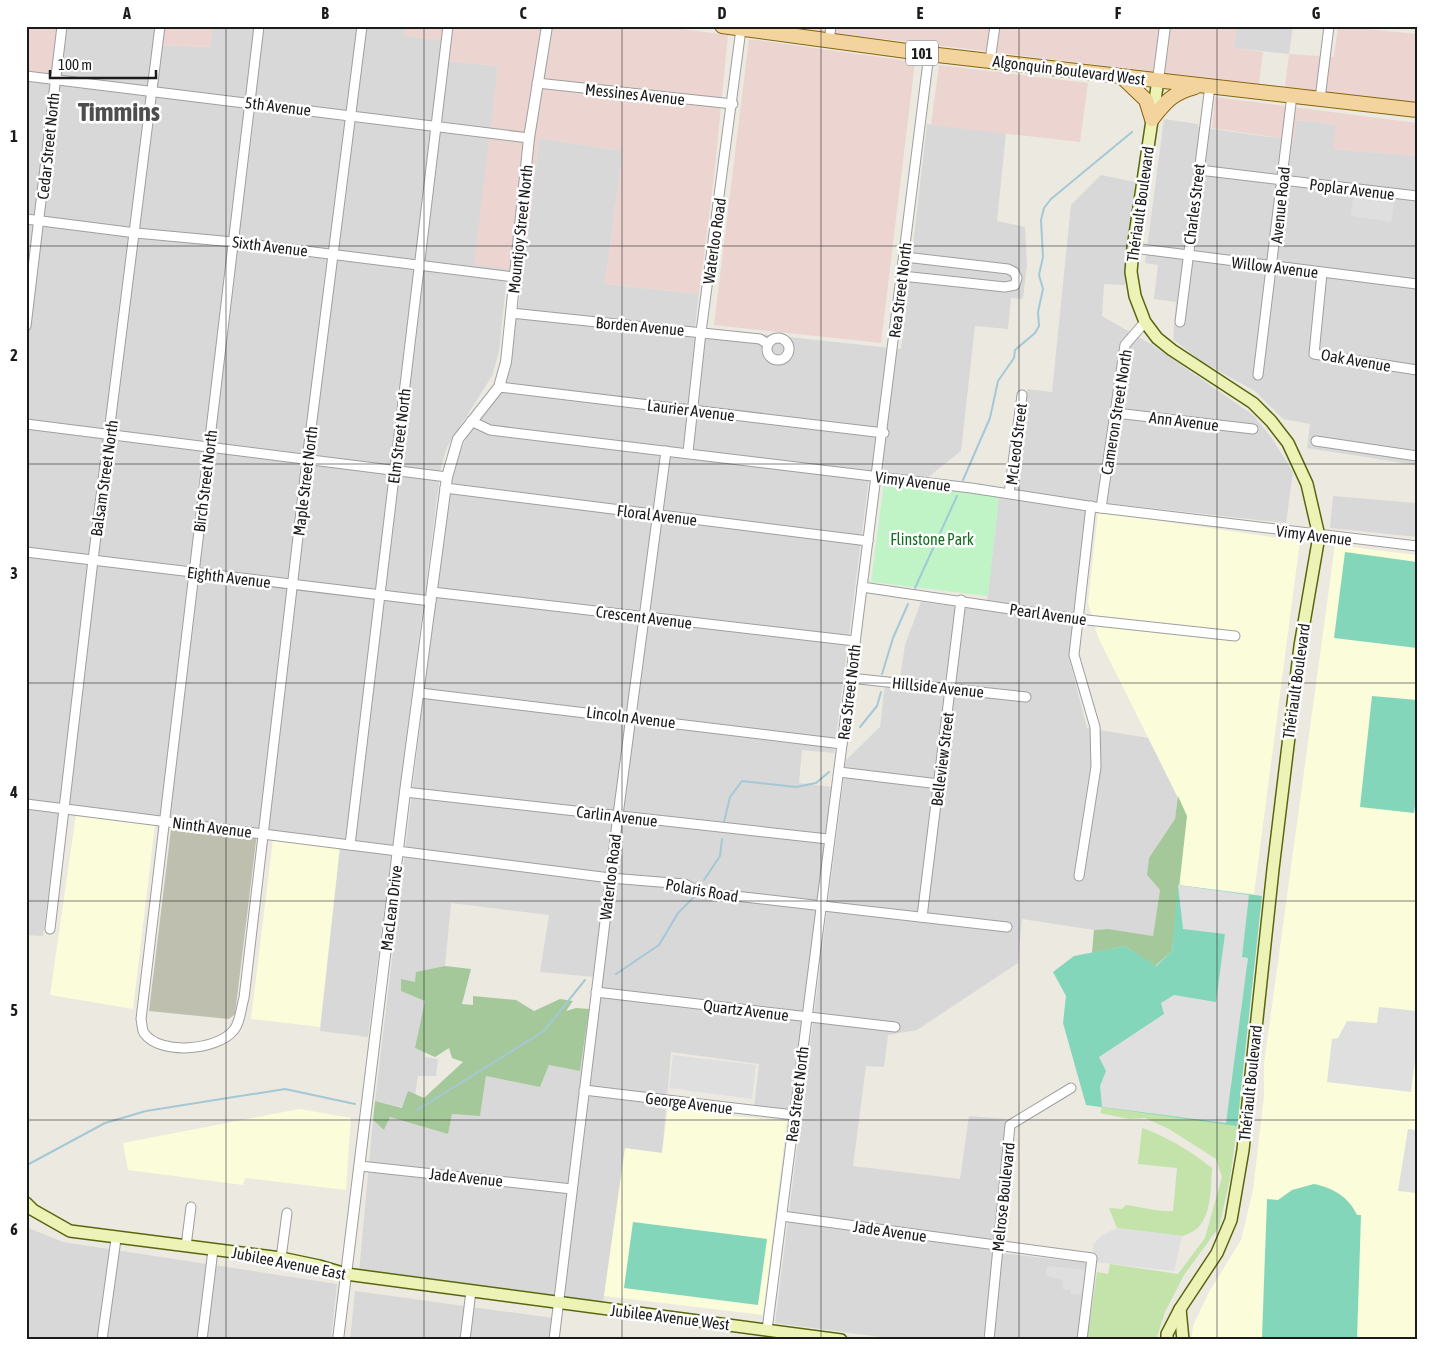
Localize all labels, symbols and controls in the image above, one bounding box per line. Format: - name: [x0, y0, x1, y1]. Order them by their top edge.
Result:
- text: A: [122, 4, 131, 22]
- text: B: [321, 4, 329, 22]
- text: C: [519, 4, 527, 22]
- text: D: [718, 4, 727, 22]
- text: E: [917, 4, 924, 22]
- text: F: [1115, 4, 1122, 22]
- text: G: [1312, 4, 1321, 22]
- road number: 101: [906, 40, 938, 66]
- scale bar: [50, 48, 156, 80]
- street label: Algonquin Boulevard West: [992, 52, 1147, 89]
- text: 100 m: [58, 56, 92, 73]
- street label: Messines Avenue: [584, 80, 686, 108]
- street label: Cedar Street North: [33, 92, 63, 200]
- street label: 5th Avenue: [244, 93, 312, 119]
- district label: Timmins: [78, 97, 160, 127]
- text: 1: [10, 127, 18, 145]
- street label: Thériault Boulevard: [1123, 145, 1157, 263]
- street label: Charles Street: [1180, 162, 1208, 246]
- street label: Mountjoy Street North: [504, 164, 537, 294]
- street label: Avenue Road: [1267, 166, 1293, 244]
- street label: Poplar Avenue: [1308, 175, 1396, 204]
- street label: Waterloo Road: [699, 197, 729, 285]
- street label: Sixth Avenue: [231, 232, 309, 260]
- street label: Rea Street North: [885, 241, 915, 339]
- street label: Willow Avenue: [1231, 253, 1319, 281]
- street label: Borden Avenue: [595, 313, 685, 339]
- street label: Oak Avenue: [1320, 345, 1392, 375]
- text: 2: [10, 346, 18, 364]
- street label: Cameron Street North: [1097, 348, 1135, 476]
- street label: Elm Street North: [384, 387, 414, 485]
- street label: Laurier Avenue: [646, 396, 736, 424]
- street label: McLeod Street: [1002, 402, 1030, 486]
- street label: Ann Avenue: [1148, 408, 1220, 434]
- street label: Balsam Street North: [87, 419, 121, 537]
- street label: Maple Street North: [289, 425, 322, 537]
- street label: Birch Street North: [190, 429, 220, 533]
- street label: Vimy Avenue: [874, 467, 952, 496]
- street label: Floral Avenue: [616, 501, 698, 529]
- street label: Vimy Avenue: [1275, 521, 1353, 550]
- park label: Flinstone Park: [890, 530, 974, 548]
- street label: Eighth Avenue: [186, 563, 272, 592]
- text: 3: [10, 564, 18, 582]
- street label: Pearl Avenue: [1008, 600, 1088, 628]
- street label: Crescent Avenue: [595, 602, 693, 632]
- street label: Thériault Boulevard: [1279, 622, 1313, 740]
- street label: Rea Street North: [834, 643, 864, 741]
- street label: Hillside Avenue: [891, 673, 985, 701]
- street label: Lincoln Avenue: [585, 703, 677, 731]
- street label: Belleview Street: [927, 711, 957, 807]
- text: 4: [9, 783, 18, 801]
- street label: Carlin Avenue: [575, 802, 659, 830]
- street label: Ninth Avenue: [171, 813, 253, 841]
- street label: Waterloo Road: [596, 833, 624, 921]
- street label: MacLean Drive: [377, 864, 405, 952]
- street label: Polaris Road: [664, 875, 740, 905]
- street label: Quartz Avenue: [702, 996, 790, 1024]
- text: 5: [10, 1001, 18, 1019]
- street label: Thériault Boulevard: [1235, 1024, 1265, 1142]
- street label: Rea Street North: [782, 1045, 812, 1143]
- street label: George Avenue: [644, 1089, 734, 1118]
- street label: Melrose Boulevard: [988, 1141, 1018, 1253]
- street label: Jade Avenue: [428, 1164, 504, 1190]
- street label: Jade Avenue: [852, 1217, 928, 1245]
- text: 6: [10, 1220, 18, 1238]
- street label: Jubilee Avenue East: [230, 1243, 348, 1283]
- street label: Jubilee Avenue West: [609, 1301, 731, 1333]

